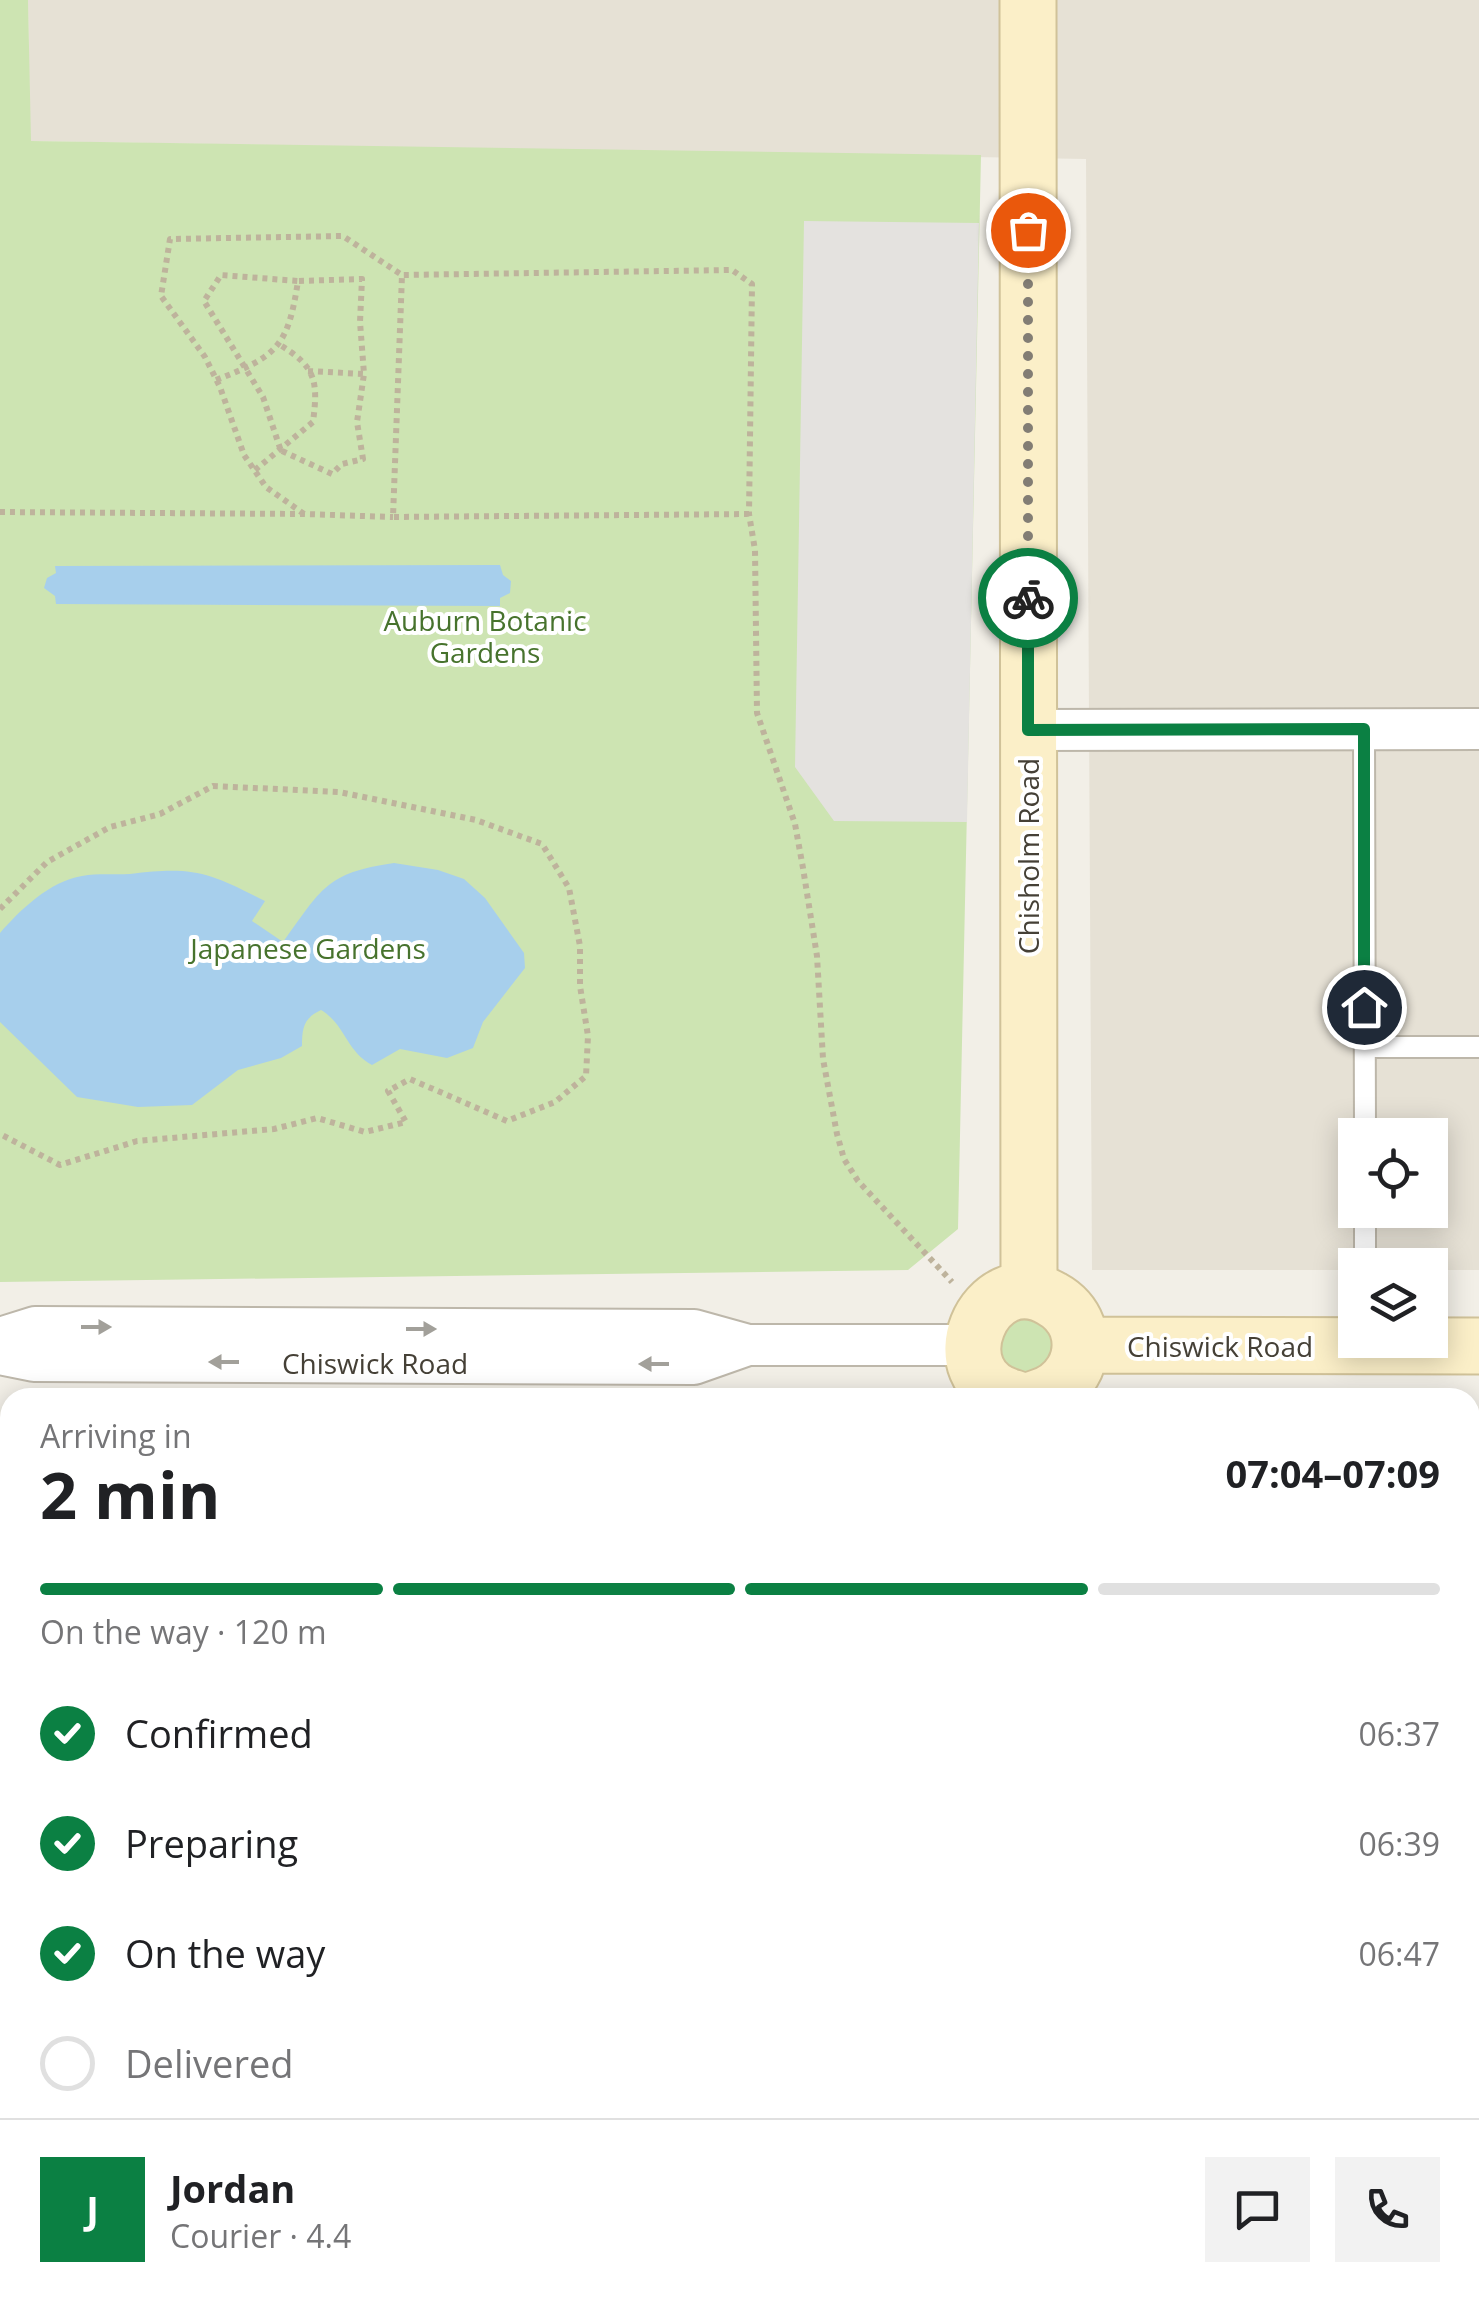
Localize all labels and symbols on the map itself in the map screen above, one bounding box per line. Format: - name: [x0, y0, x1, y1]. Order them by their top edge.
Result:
- pin: [986, 188, 1071, 273]
- courier: [978, 548, 1078, 648]
- park label: Auburn Botanic Gardens: [383, 601, 587, 671]
- street label: Chisholm Road: [1009, 758, 1047, 954]
- park label: Japanese Gardens: [187, 929, 426, 967]
- pin: [1322, 965, 1407, 1050]
- one-way arrow: [80, 1319, 112, 1335]
- one-way arrow: [405, 1321, 437, 1337]
- street label: Chiswick Road: [1127, 1327, 1313, 1365]
- street label: Chiswick Road: [282, 1344, 468, 1382]
- one-way arrow: [207, 1354, 239, 1370]
- one-way arrow: [637, 1356, 669, 1372]

